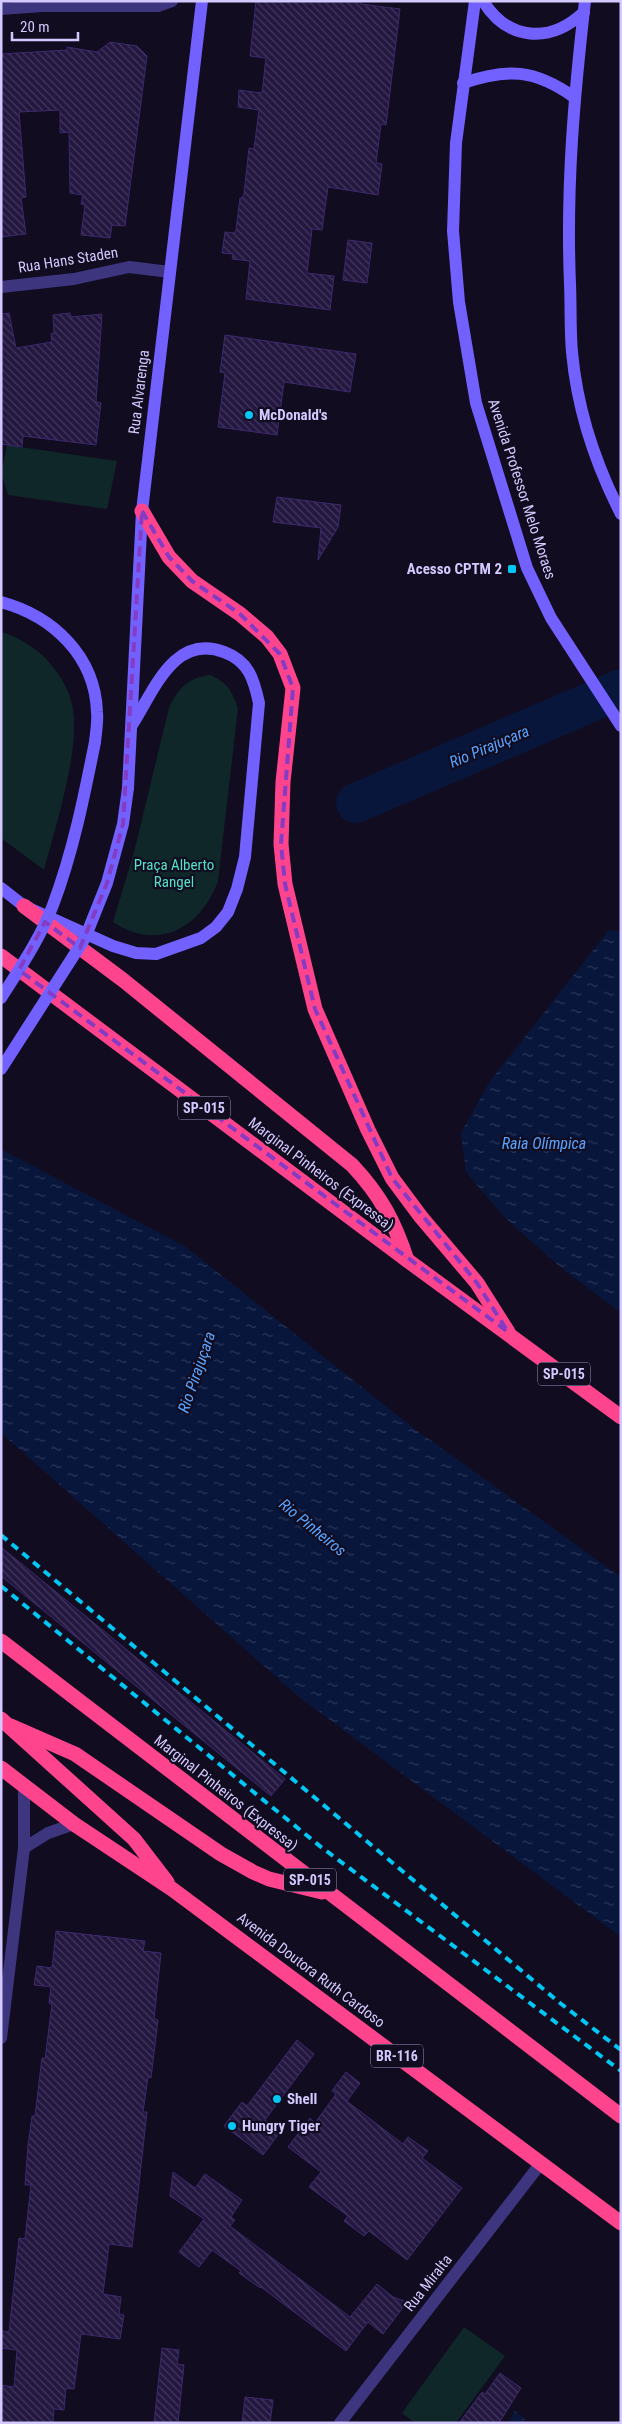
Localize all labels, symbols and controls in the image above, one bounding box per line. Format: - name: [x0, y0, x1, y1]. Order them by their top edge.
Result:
- scale bar: [12, 10, 79, 42]
- text: 20 m: [20, 18, 50, 36]
- street label: Rua Hans Staden: [17, 243, 119, 277]
- street label: Rua Alvarenga: [125, 349, 153, 435]
- street label: Avenida Professor Melo Moraes: [484, 397, 560, 582]
- place label: McDonald's: [259, 406, 328, 424]
- marker: McDonald's: [243, 409, 255, 421]
- place label: Acesso CPTM 2: [407, 560, 502, 578]
- marker: Acesso CPTM 2: [506, 563, 518, 575]
- water label: Rio Pirajuçara: [447, 721, 532, 772]
- park label: Praça Alberto Rangel: [134, 856, 214, 891]
- road number: SP-015: [178, 1096, 230, 1120]
- street label: Marginal Pinheiros (Expressa): [245, 1113, 397, 1235]
- water label: Raia Olímpica: [502, 1134, 586, 1153]
- water label: Rio Pirajuçara: [174, 1329, 219, 1415]
- road number: SP-015: [538, 1362, 590, 1386]
- water label: Rio Pinheiros: [275, 1495, 350, 1560]
- street label: Marginal Pinheiros (Expressa): [151, 1731, 301, 1855]
- road number: SP-015: [284, 1868, 336, 1892]
- street label: Avenida Doutora Ruth Cardoso: [234, 1909, 388, 2031]
- road number: BR-116: [371, 2044, 423, 2068]
- place label: Shell: [287, 2090, 317, 2108]
- marker: Shell: [271, 2093, 283, 2105]
- place label: Hungry Tiger: [242, 2117, 320, 2135]
- marker: Hungry Tiger: [226, 2120, 238, 2132]
- street label: Rua Miralta: [400, 2251, 456, 2315]

